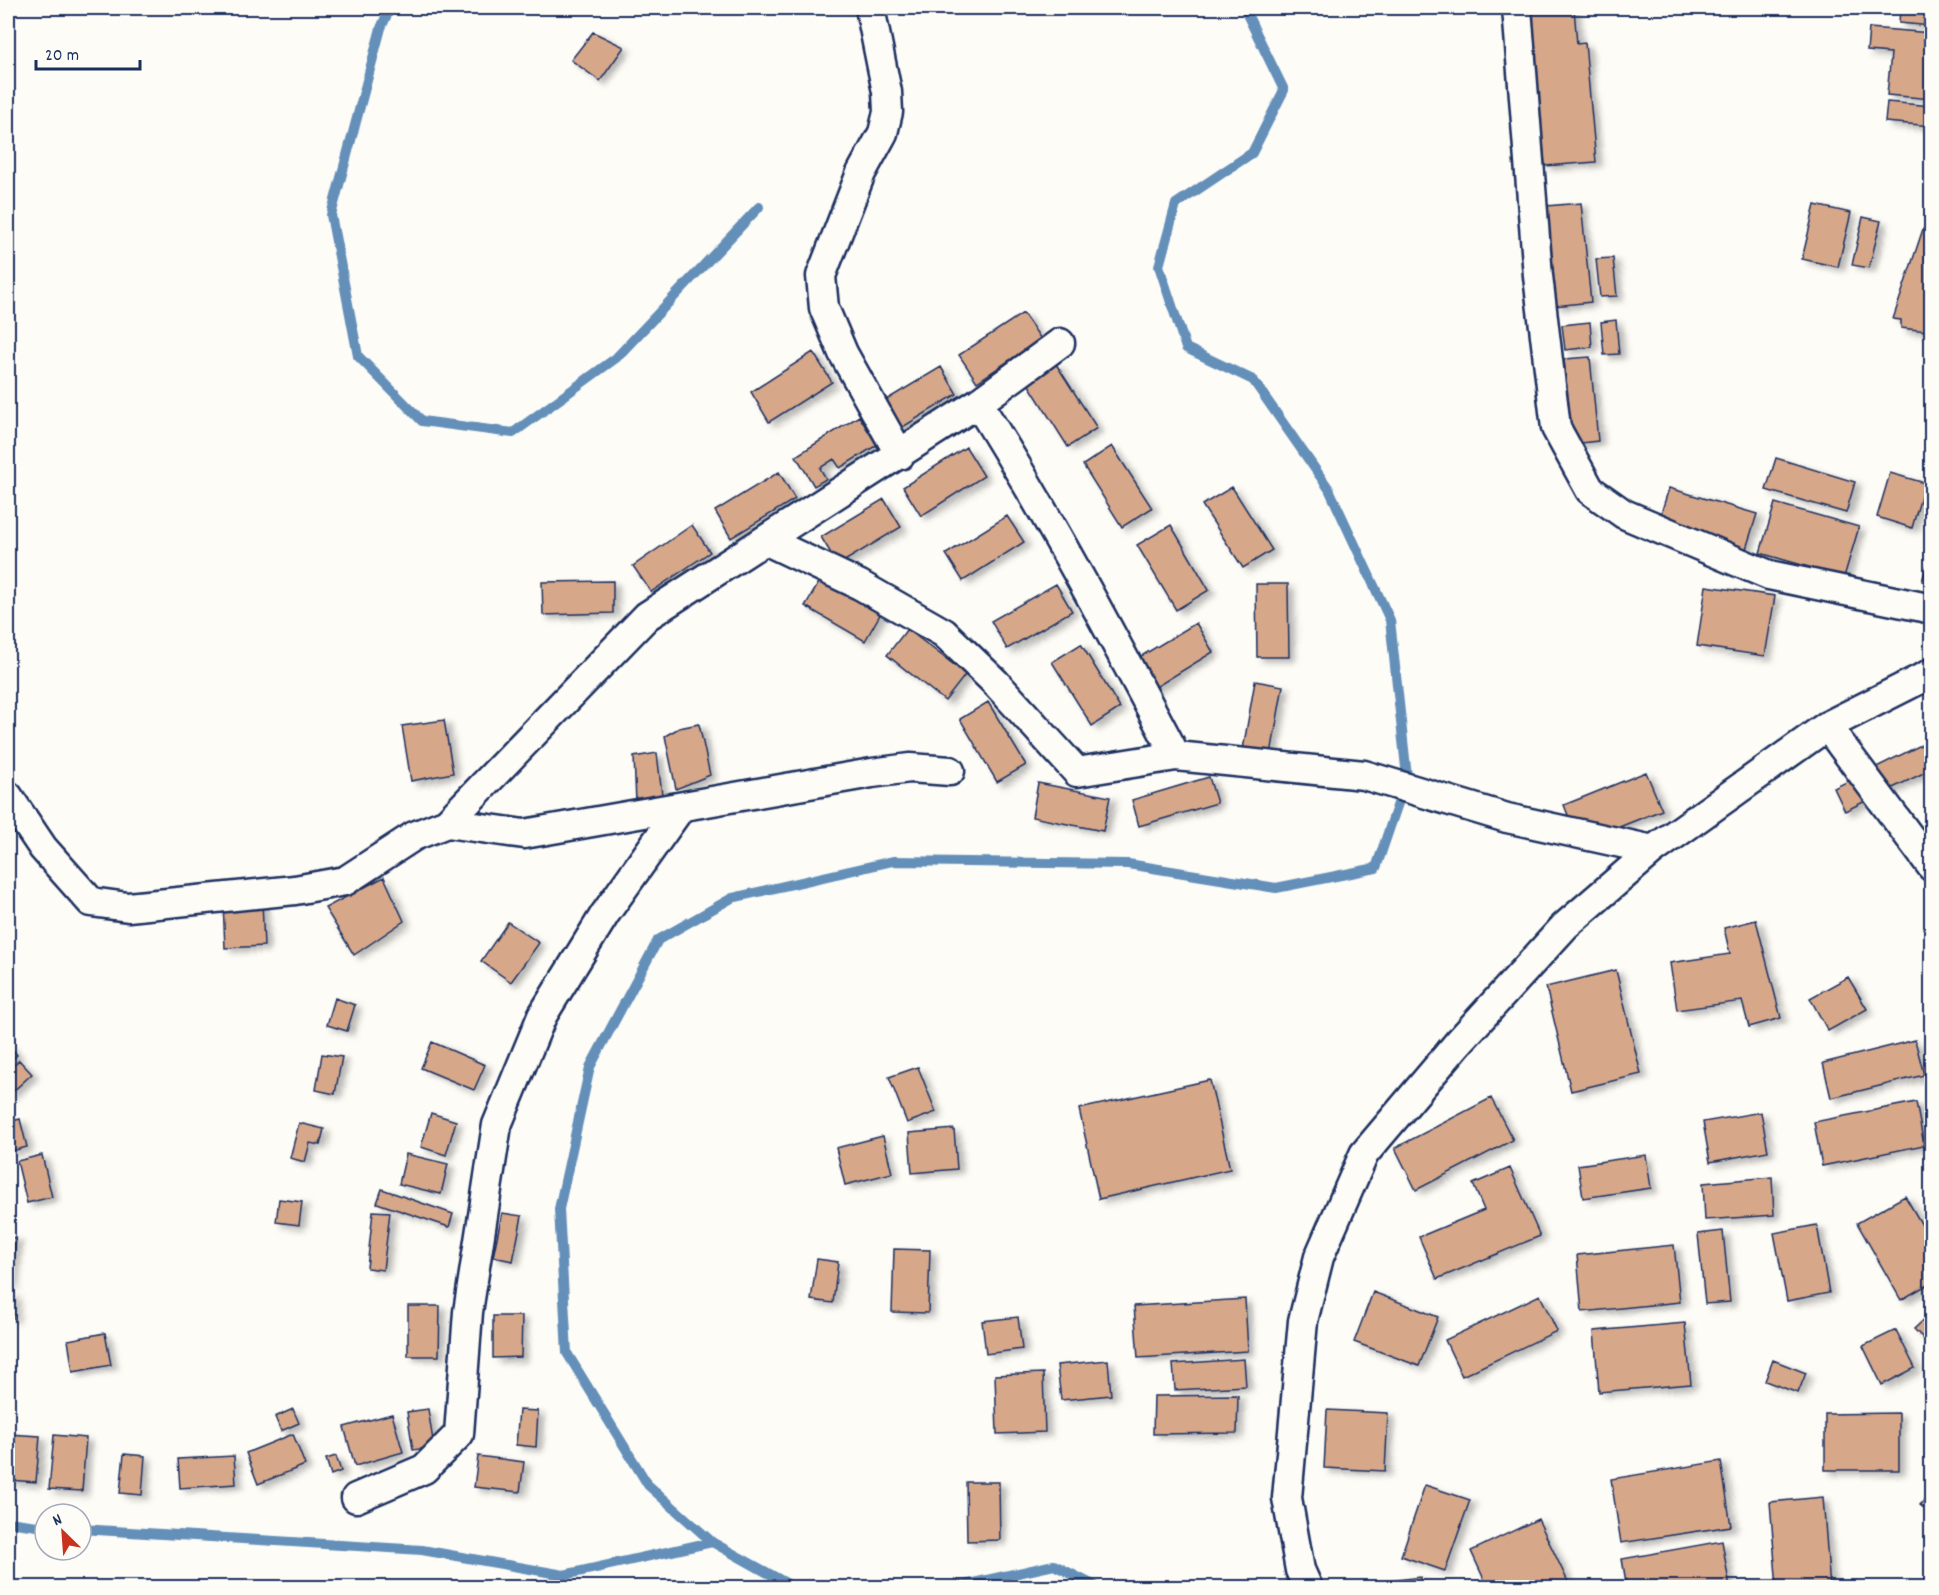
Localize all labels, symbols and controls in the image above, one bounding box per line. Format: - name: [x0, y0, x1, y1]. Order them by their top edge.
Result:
- scale bar: [36, 33, 140, 71]
- text: 20 m: [45, 44, 79, 69]
- north arrow: [33, 1502, 93, 1562]
- text: N: [49, 1509, 66, 1533]

